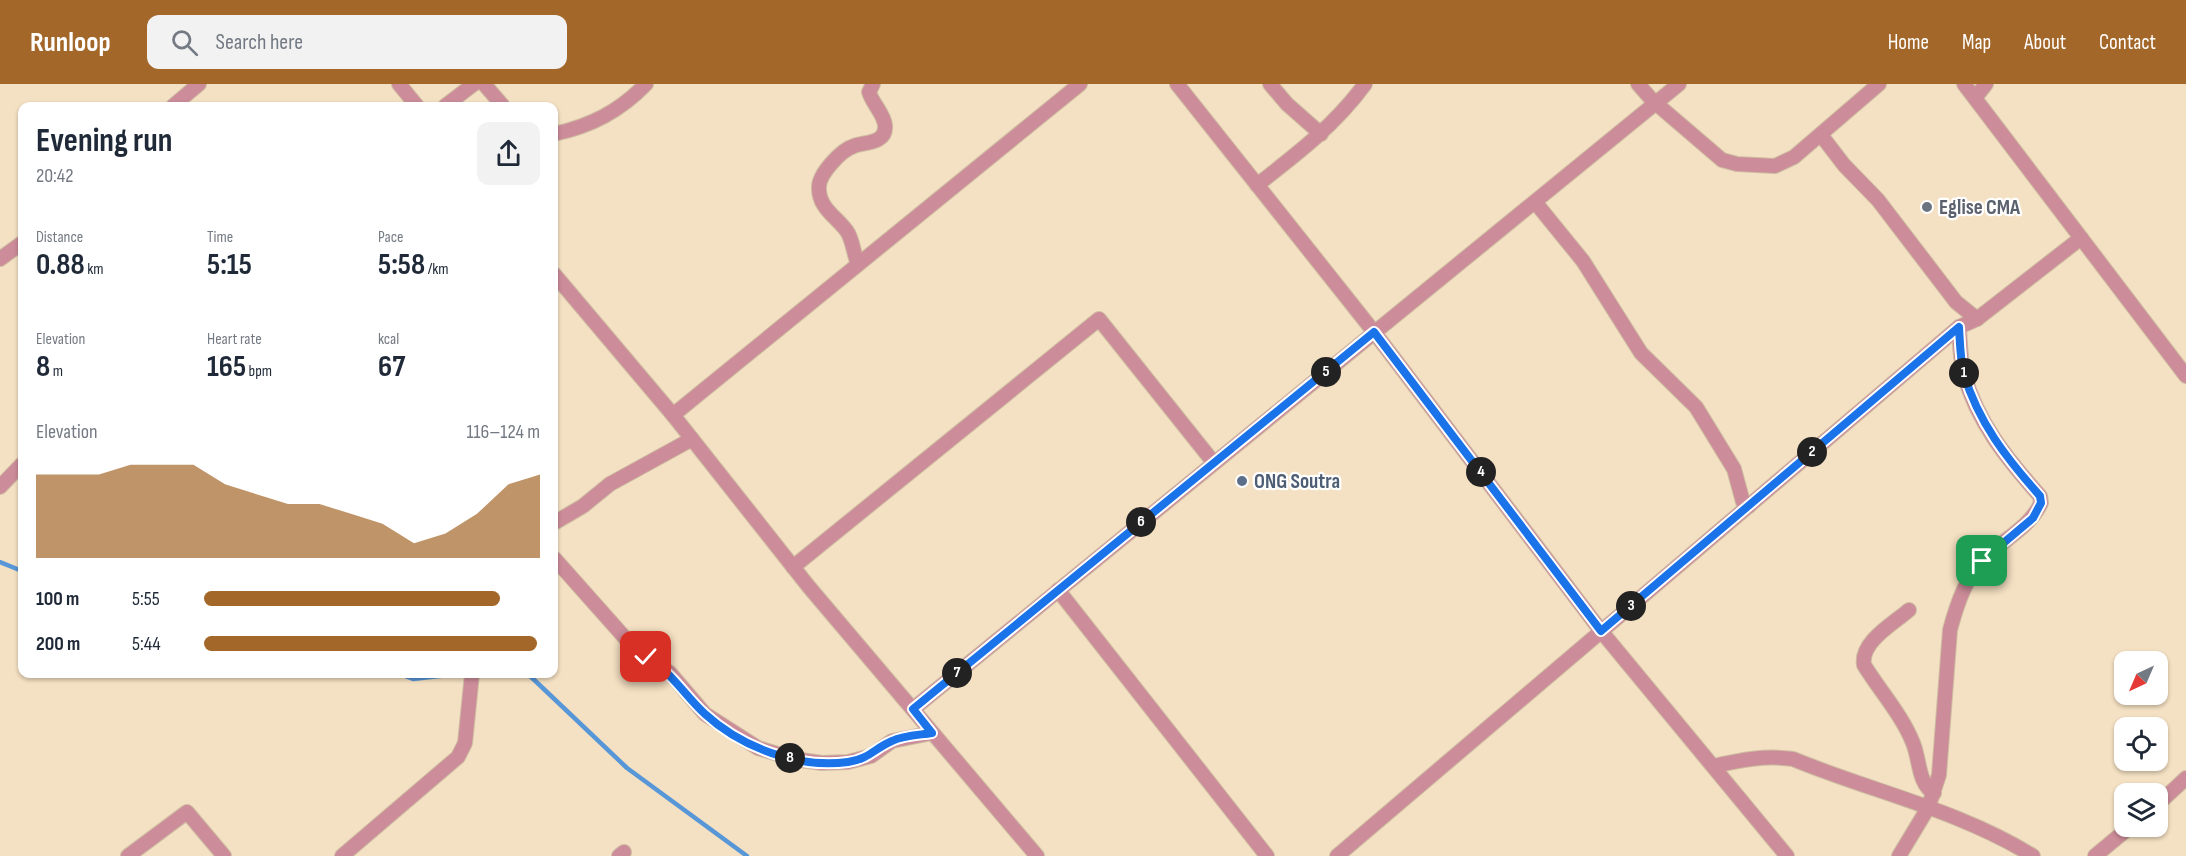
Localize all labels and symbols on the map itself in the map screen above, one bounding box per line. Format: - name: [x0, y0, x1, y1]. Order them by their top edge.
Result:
- place label: Eglise CMA: [1939, 195, 2021, 220]
- marker: Eglise CMA: [1920, 200, 1934, 214]
- pin: 5: [1311, 357, 1341, 387]
- pin: 1: [1949, 358, 1979, 388]
- pin: 2: [1797, 437, 1827, 467]
- pin: 4: [1466, 457, 1496, 487]
- place label: ONG Soutra: [1254, 469, 1340, 494]
- marker: ONG Soutra: [1235, 474, 1249, 488]
- pin: 6: [1126, 507, 1156, 537]
- pin: [1956, 535, 2007, 586]
- pin: 3: [1616, 591, 1646, 621]
- pin: [620, 631, 671, 682]
- north arrow: [2114, 651, 2168, 705]
- pin: 7: [942, 658, 972, 688]
- pin: 8: [775, 743, 805, 773]

